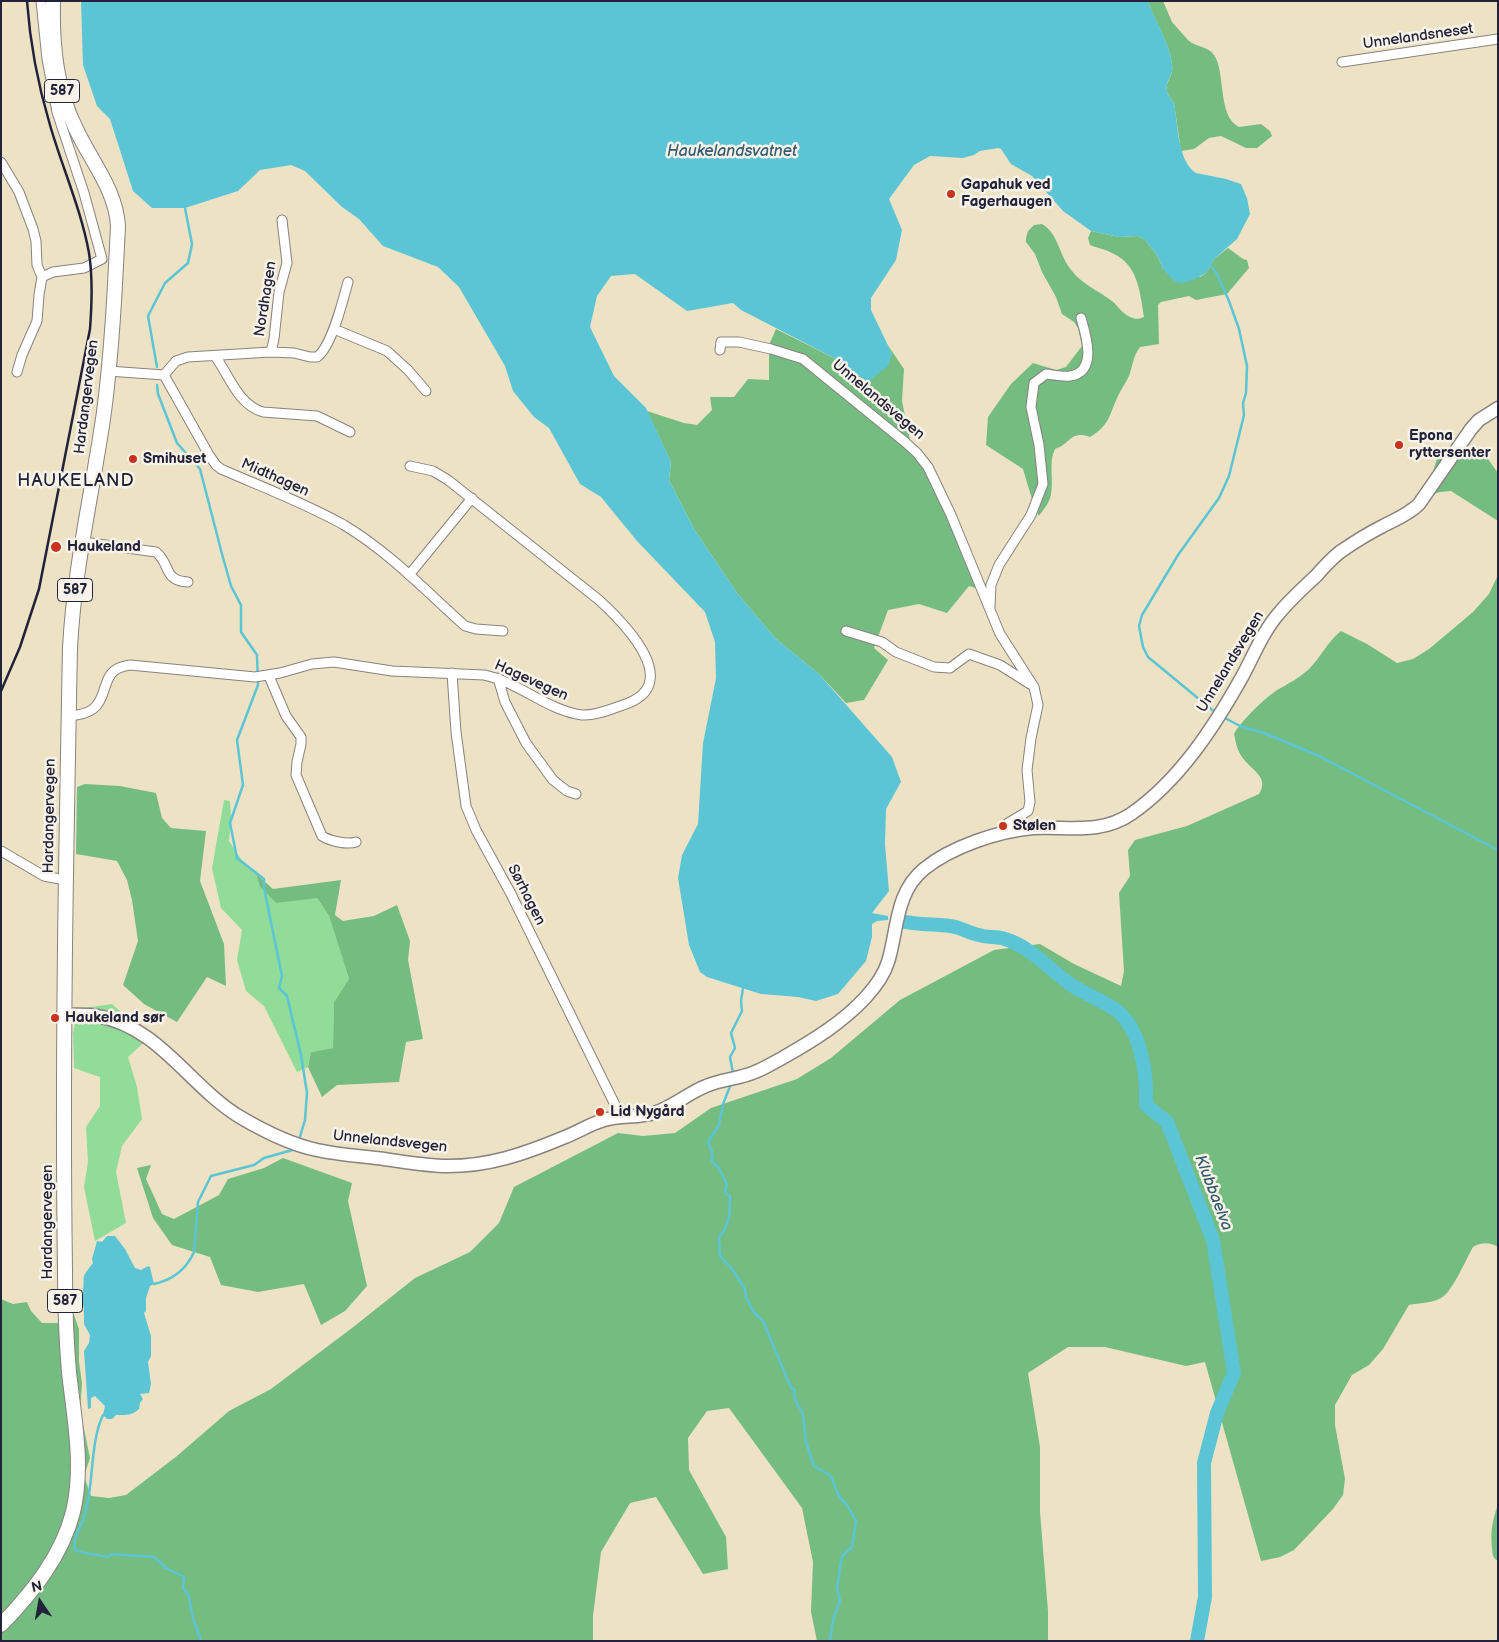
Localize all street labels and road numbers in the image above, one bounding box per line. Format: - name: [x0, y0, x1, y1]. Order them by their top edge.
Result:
- street label: Unnelandsneset: [1362, 20, 1474, 54]
- road number: 587: [44, 80, 80, 102]
- street label: Nordhagen: [251, 260, 281, 338]
- street label: Hardangervegen: [71, 339, 103, 455]
- street label: Unnelandsvegen: [828, 356, 928, 444]
- street label: Midthagen: [238, 455, 312, 501]
- road number: 587: [58, 578, 92, 602]
- street label: Unnelandsvegen: [1194, 608, 1268, 716]
- street label: Hagevegen: [491, 657, 571, 705]
- street label: Hardangervegen: [40, 758, 60, 874]
- street label: Sørhagen: [503, 862, 549, 928]
- street label: Unnelandsvegen: [332, 1127, 448, 1157]
- street label: Hardangervegen: [39, 1164, 57, 1280]
- road number: 587: [48, 1290, 82, 1312]

